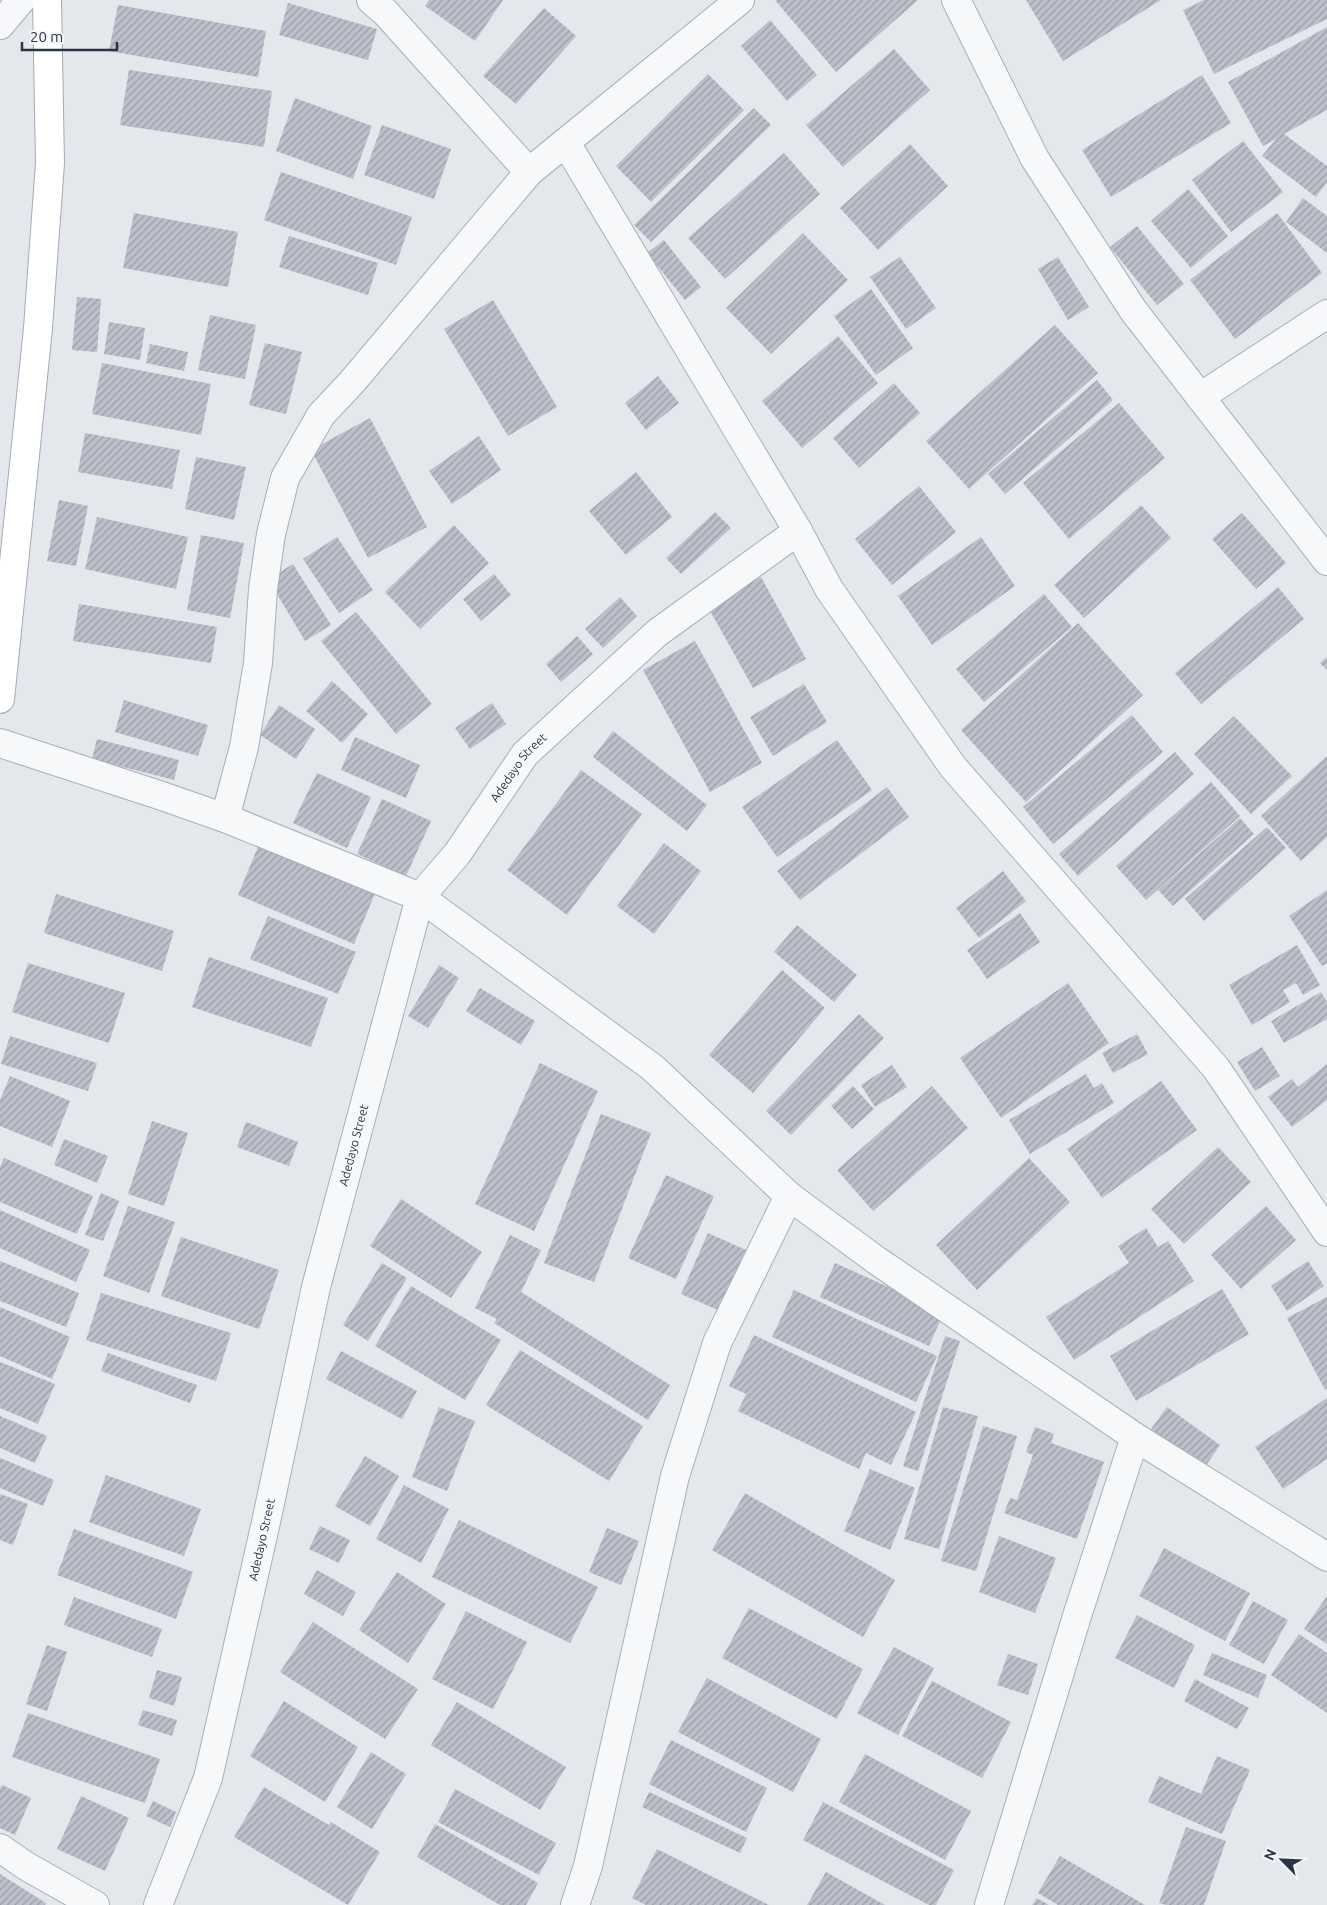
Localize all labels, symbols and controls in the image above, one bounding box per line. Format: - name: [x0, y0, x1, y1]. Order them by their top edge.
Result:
- scale bar: [22, 20, 118, 52]
- text: 20 m: [30, 28, 63, 45]
- street label: Adedayo Street: [488, 730, 549, 804]
- street label: Adedayo Street: [336, 1103, 370, 1187]
- street label: Adedayo Street: [246, 1497, 277, 1582]
- north arrow: [1257, 1835, 1307, 1885]
- text: N: [1261, 1847, 1280, 1863]

